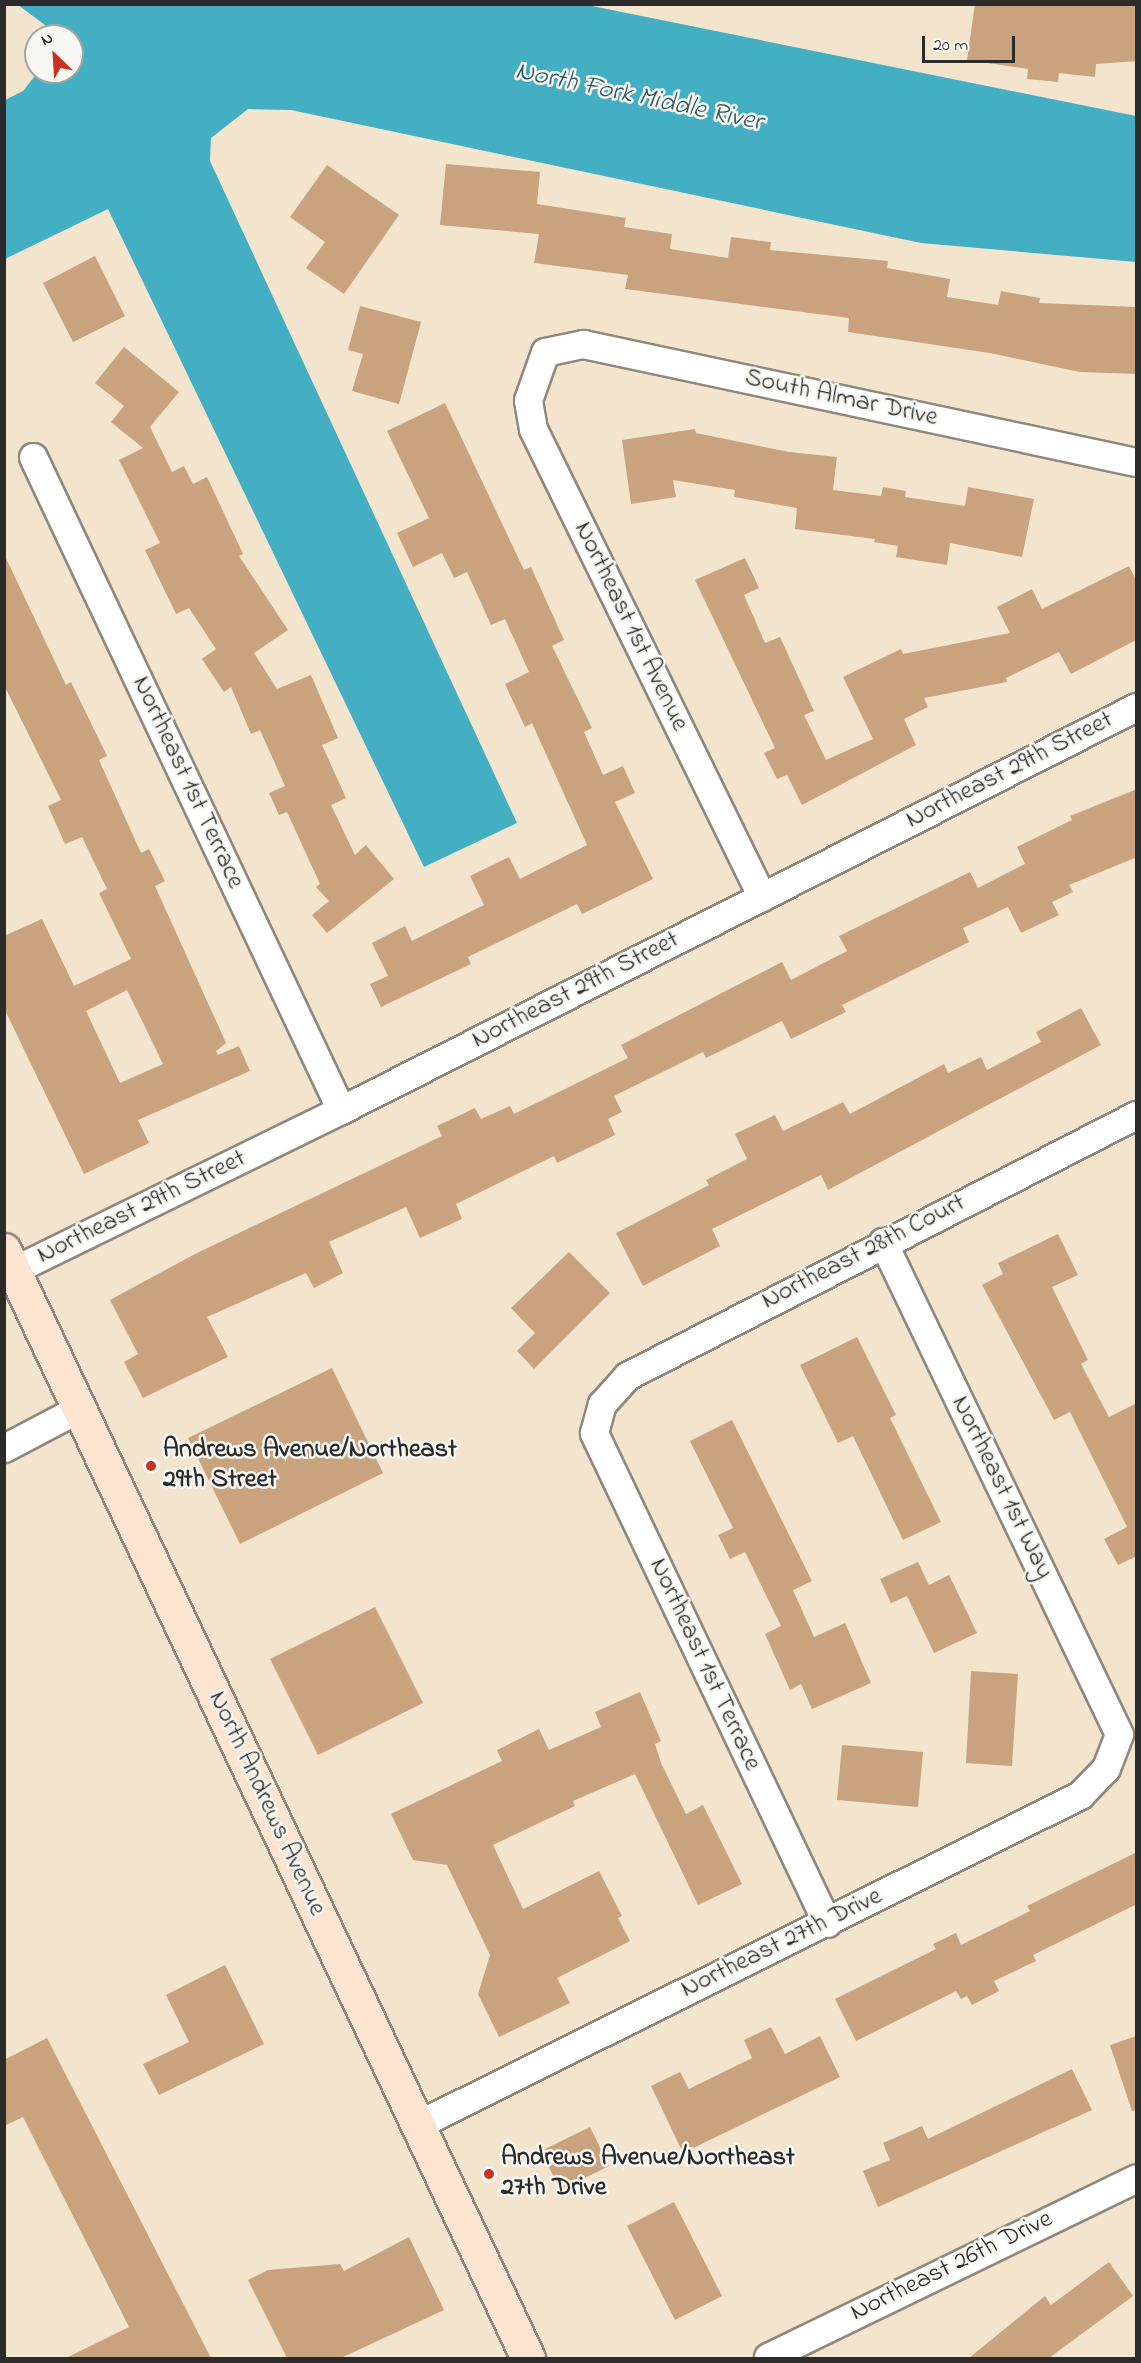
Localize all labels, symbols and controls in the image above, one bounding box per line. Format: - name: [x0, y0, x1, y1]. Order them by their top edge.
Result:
- north arrow: [24, 24, 84, 84]
- scale bar: [925, 24, 1018, 62]
- text: N: [37, 26, 57, 53]
- text: 20 m: [933, 33, 968, 59]
- water label: North Fork Middle River: [512, 55, 766, 139]
- street label: South Almar Drive: [742, 363, 940, 435]
- street label: Northeast 1st Avenue: [566, 517, 694, 737]
- street label: Northeast 1st Terrace: [124, 672, 250, 894]
- street label: Northeast 29th Street: [901, 705, 1119, 837]
- street label: Northeast 29th Street: [467, 925, 685, 1057]
- street label: Northeast 29th Street: [33, 1144, 251, 1272]
- street label: Northeast 28th Court: [757, 1188, 971, 1318]
- street label: Northeast 1st Way: [943, 1391, 1059, 1585]
- place label: Andrews Avenue/Northeast 29th Street: [163, 1435, 457, 1496]
- marker: Andrews Avenue/Northeast 29th Street: [144, 1459, 158, 1473]
- street label: Northeast 1st Terrace: [641, 1554, 767, 1776]
- street label: North Andrews Avenue: [200, 1687, 332, 1921]
- street label: Northeast 27th Drive: [676, 1882, 888, 2006]
- place label: Andrews Avenue/Northeast 27th Drive: [501, 2143, 795, 2204]
- marker: Andrews Avenue/Northeast 27th Drive: [482, 2167, 496, 2181]
- street label: Northeast 26th Drive: [846, 2205, 1058, 2329]

